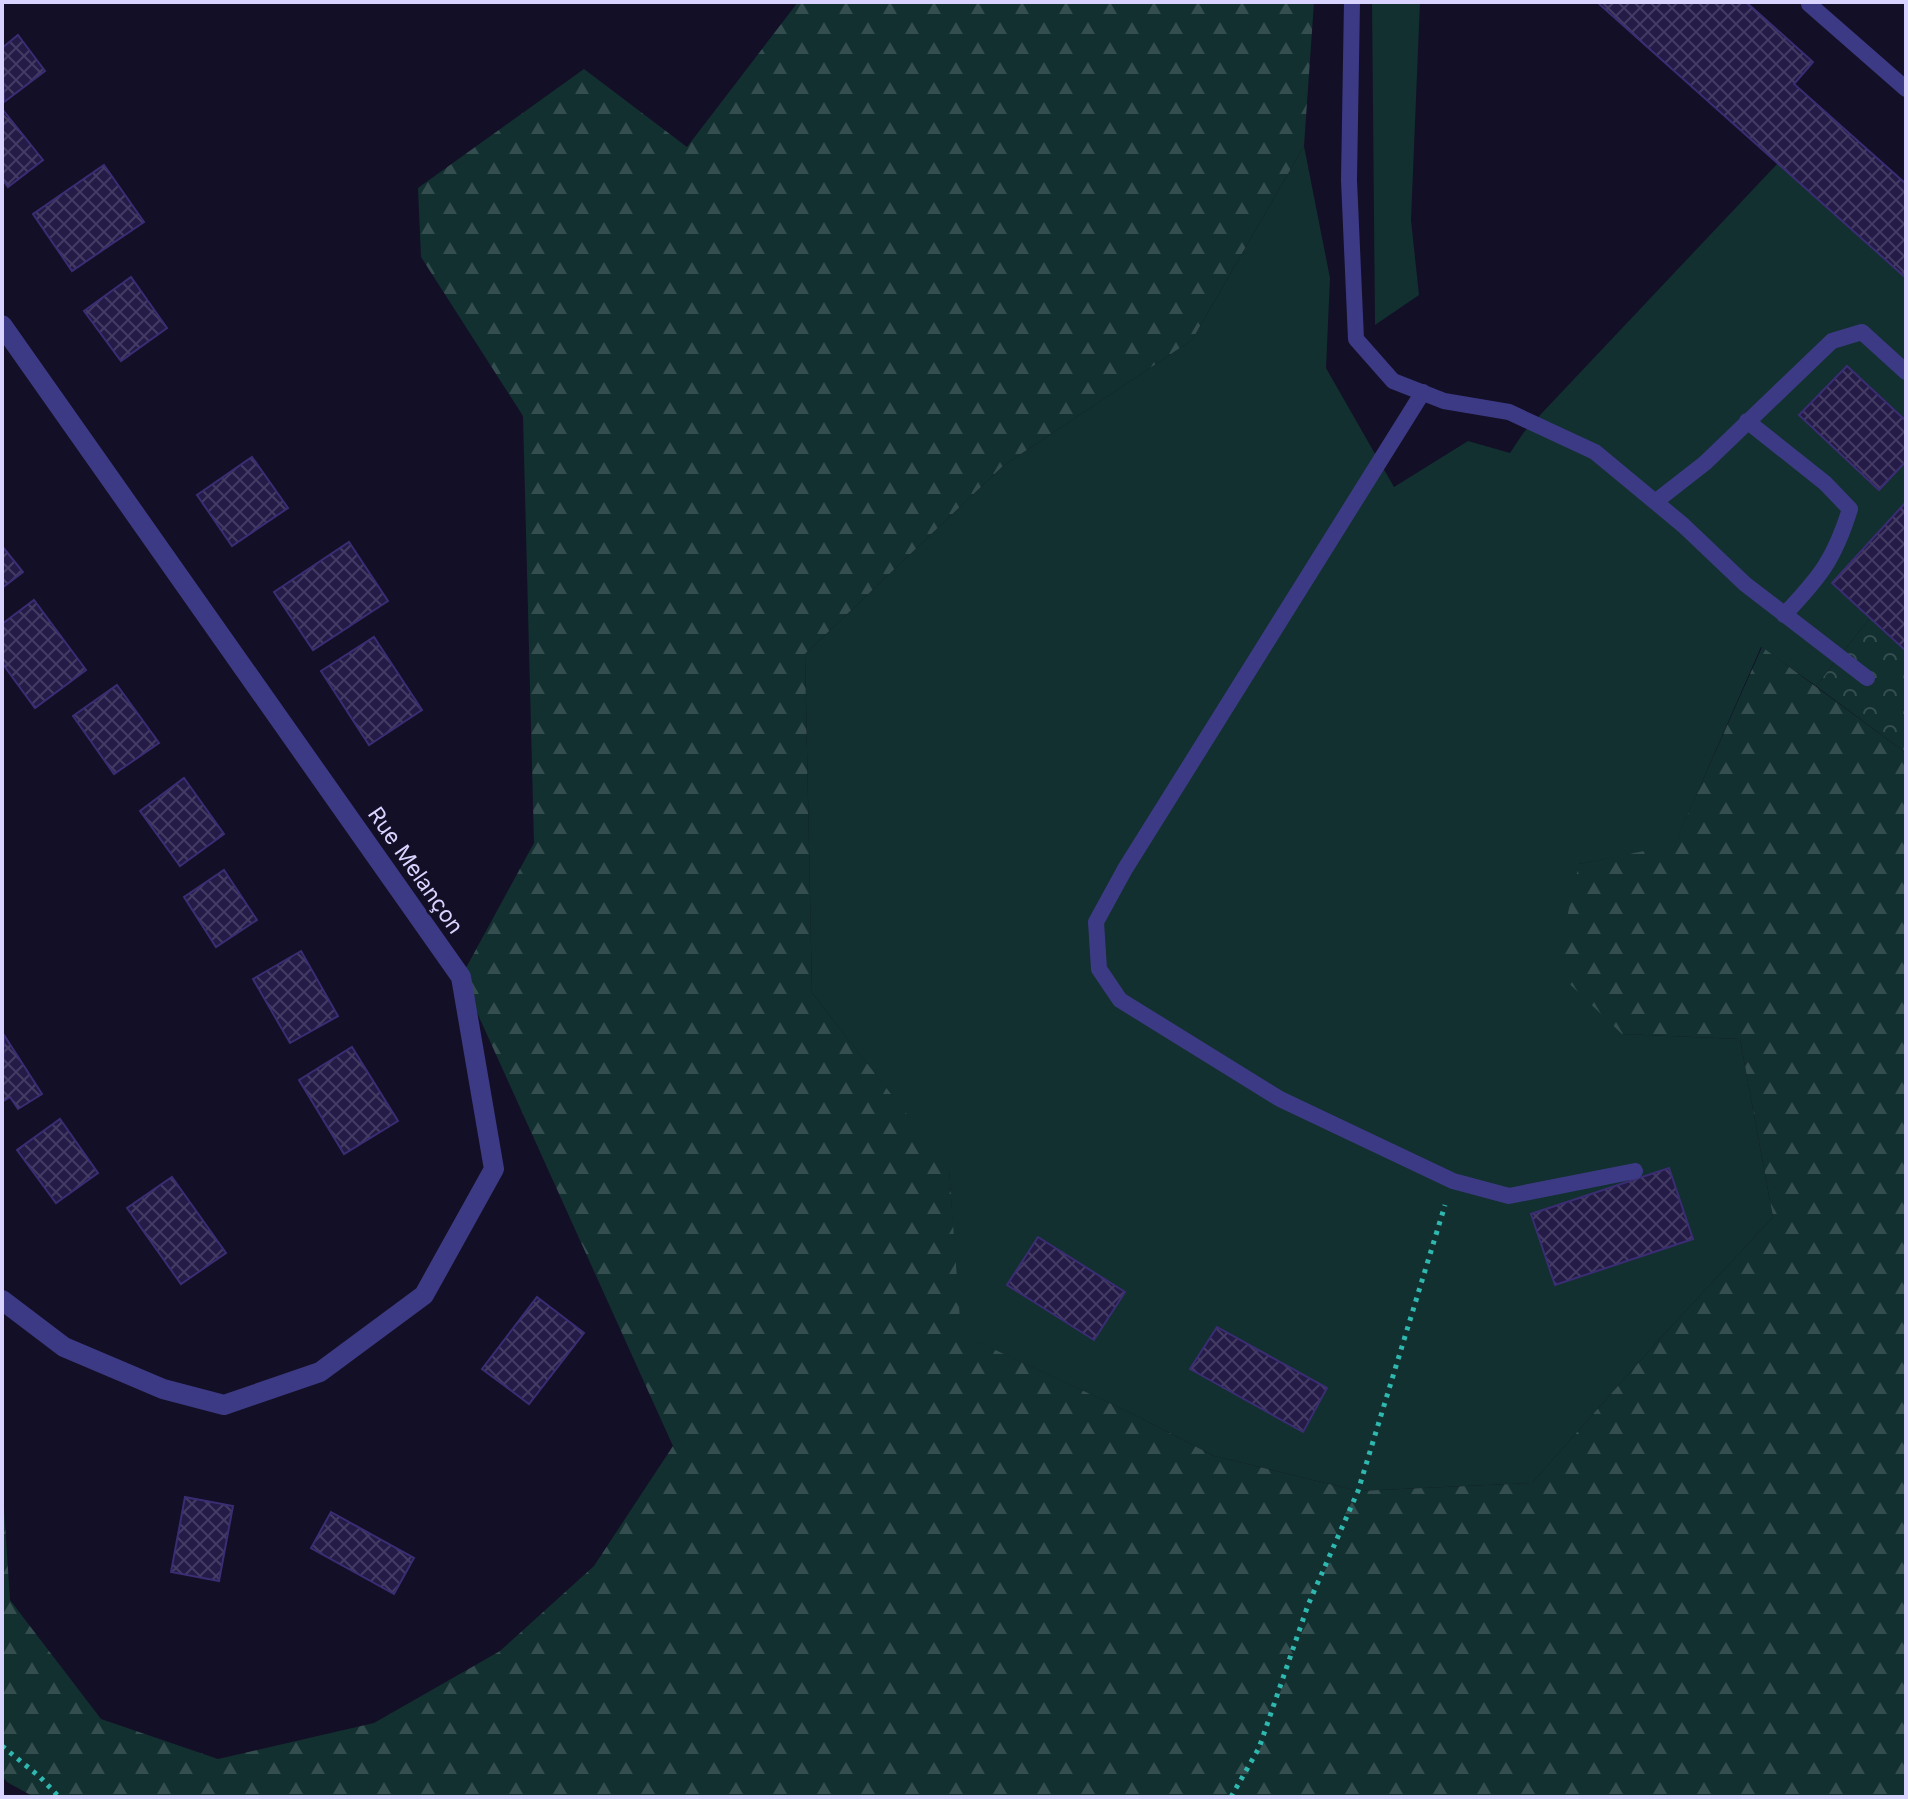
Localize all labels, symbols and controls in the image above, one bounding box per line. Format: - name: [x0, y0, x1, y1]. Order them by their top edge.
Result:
- street label: Rue Melançon: [363, 802, 469, 938]

